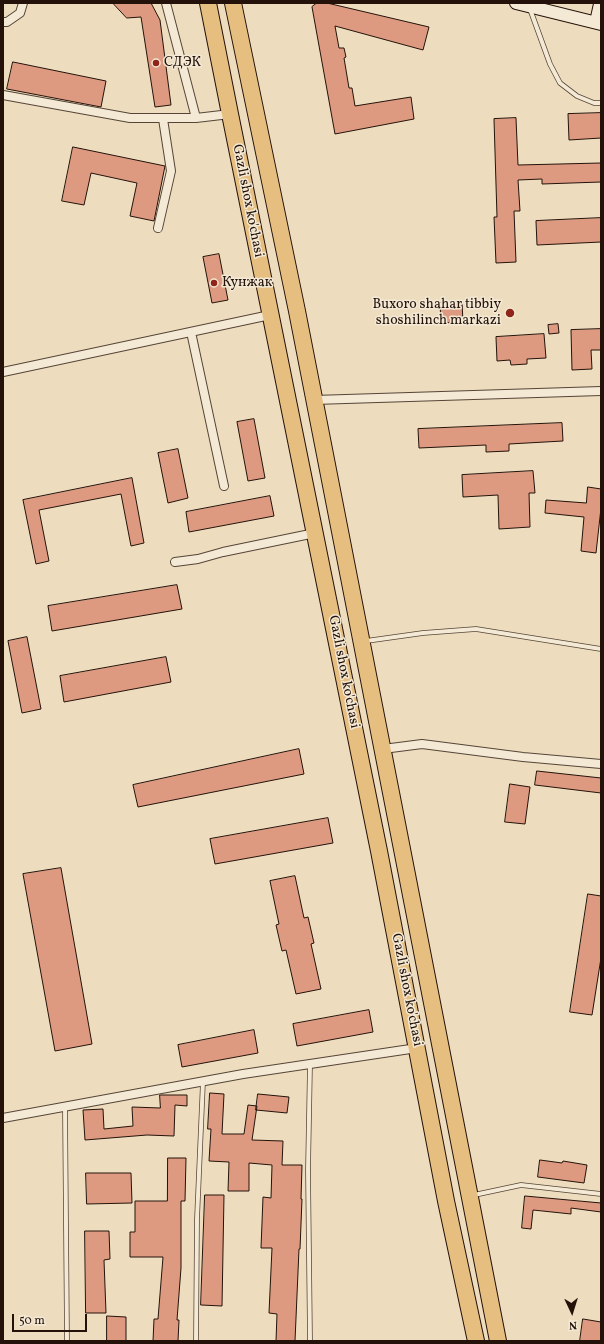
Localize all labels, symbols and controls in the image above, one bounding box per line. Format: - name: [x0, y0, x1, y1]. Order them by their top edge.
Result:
- place label: СДЭК: [164, 55, 201, 71]
- marker: СДЭК: [151, 58, 161, 68]
- street label: Gazli shox ko'chasi: [228, 143, 266, 259]
- place label: Кунжак: [222, 275, 272, 291]
- marker: Кунжак: [209, 278, 219, 288]
- place label: Buxoro shahar tibbiy shoshilinch markazi: [372, 297, 501, 330]
- marker: Buxoro shahar tibbiy shoshilinch markazi: [504, 307, 516, 319]
- street label: Gazli shox ko'chasi: [324, 614, 362, 730]
- street label: Gazli shox ko'chasi: [387, 932, 425, 1048]
- north arrow: [552, 1292, 592, 1332]
- scale bar: [14, 1306, 89, 1332]
- text: 50 m: [19, 1313, 45, 1329]
- text: N: [568, 1317, 577, 1332]

